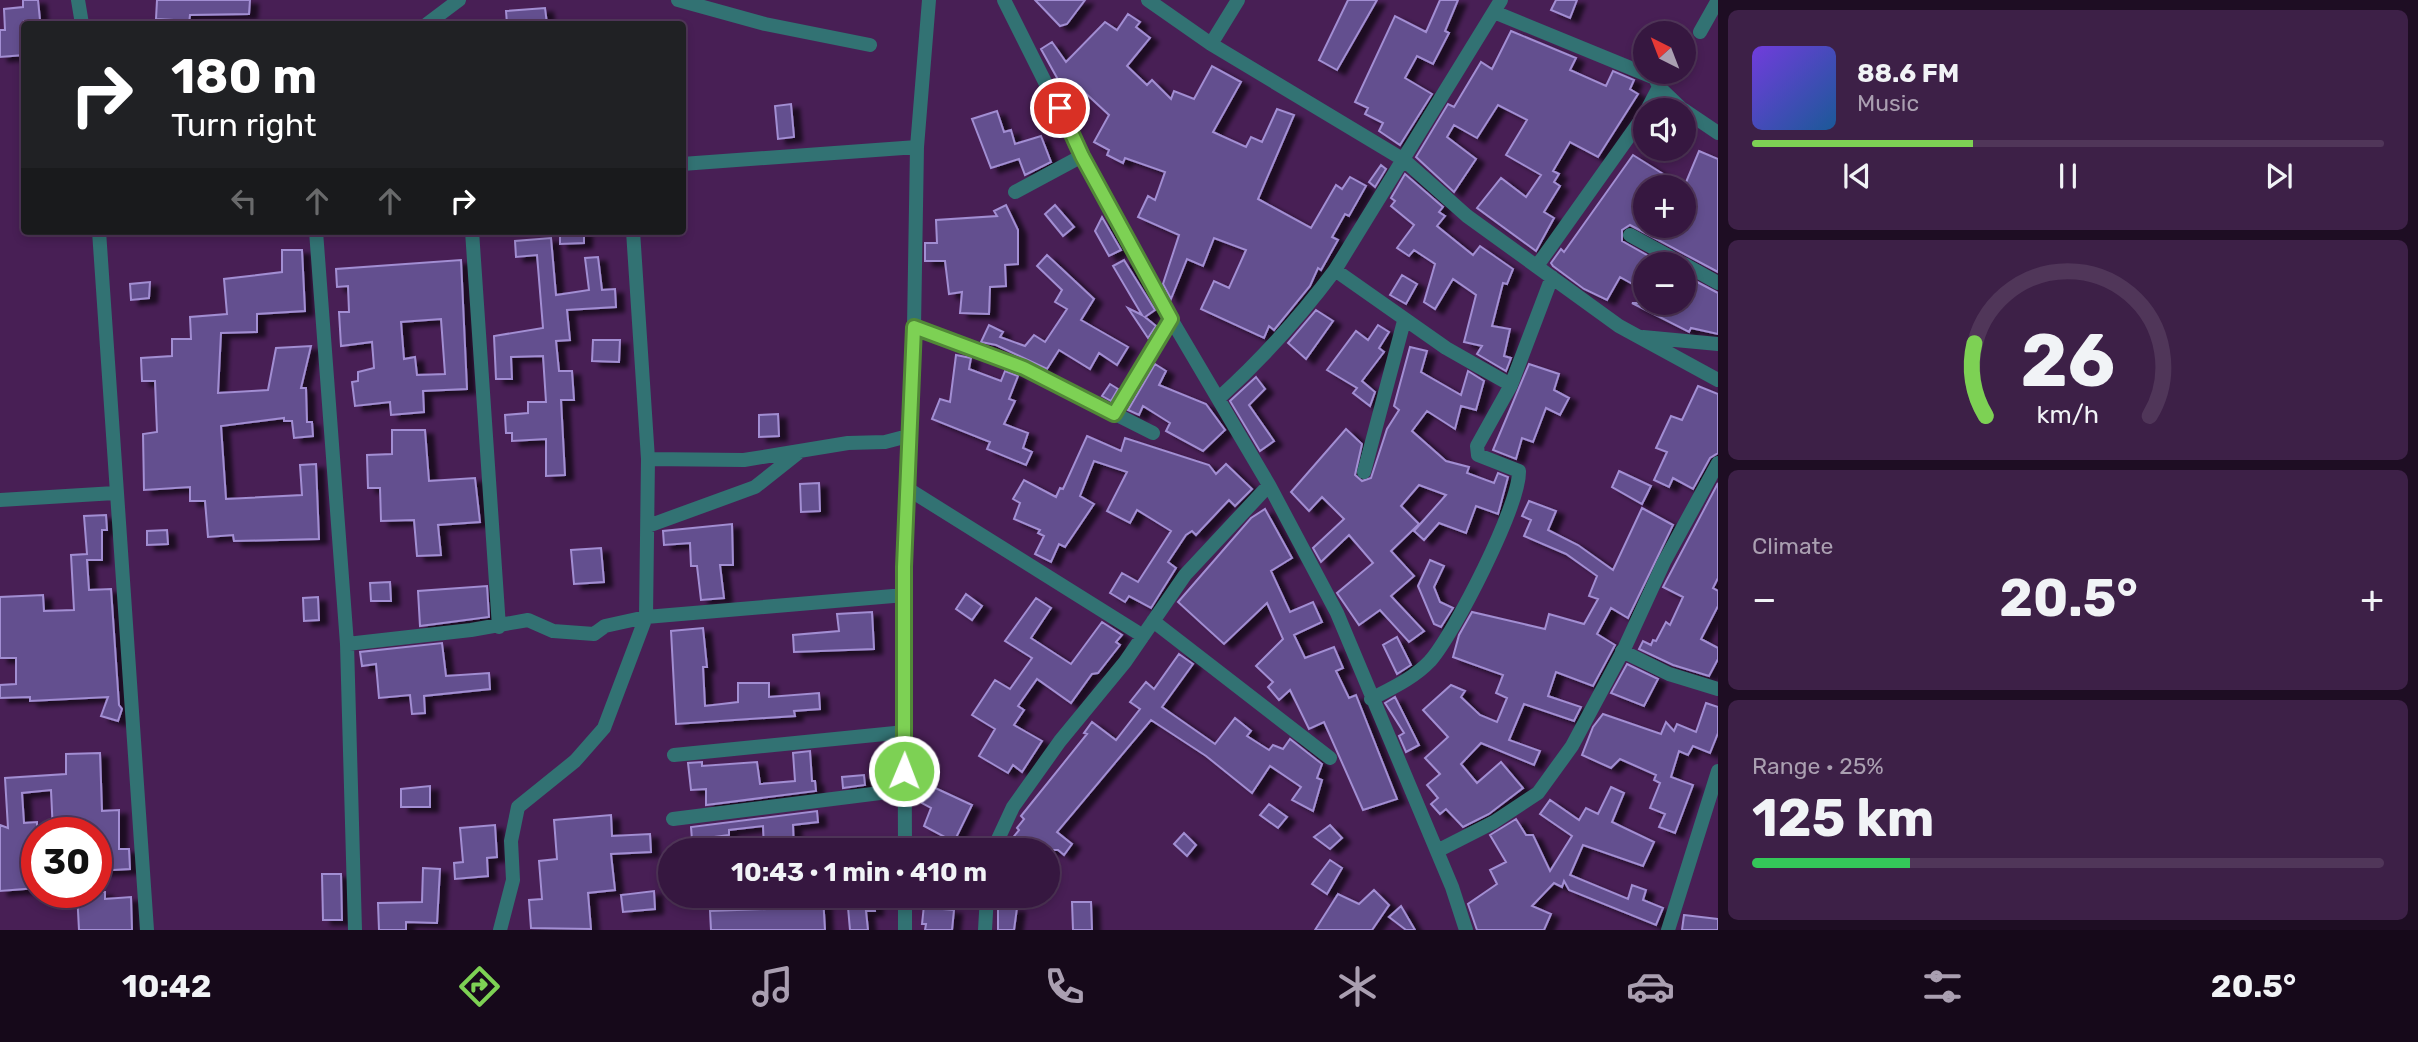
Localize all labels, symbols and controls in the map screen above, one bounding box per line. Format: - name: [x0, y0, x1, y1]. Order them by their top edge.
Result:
- north arrow: [1633, 21, 1696, 84]
- map controls: [1633, 21, 1696, 315]
- text: 180 m: [171, 47, 317, 105]
- icon: right: [56, 49, 147, 140]
- text: 88.6 FM: [1857, 58, 1959, 89]
- pin: [1030, 78, 1090, 138]
- icon: arrive: [1041, 89, 1079, 127]
- text: Music: [1857, 89, 1919, 117]
- button: sound: [1633, 98, 1696, 161]
- text: Turn right: [171, 106, 316, 144]
- icon: previous: [1838, 157, 1876, 195]
- icon: pause: [2049, 157, 2087, 195]
- icon: next: [2260, 157, 2298, 195]
- button: +: [1633, 175, 1696, 238]
- icon: left: [225, 182, 263, 220]
- icon: ahead: [298, 182, 336, 220]
- icon: ahead: [371, 182, 409, 220]
- icon: right: [444, 182, 482, 220]
- button: −: [1633, 252, 1696, 315]
- text: 26: [2021, 318, 2115, 404]
- text: km/h: [2037, 400, 2099, 429]
- text: Climate: [1752, 532, 1833, 560]
- text: 20.5°: [1999, 567, 2138, 629]
- text: −: [1752, 576, 1777, 622]
- text: +: [2360, 576, 2384, 622]
- position arrow: [867, 734, 941, 808]
- text: Range · 25%: [1752, 752, 1884, 780]
- text: 125 km: [1752, 787, 1934, 849]
- speed limit sign: 30: [21, 817, 112, 908]
- text: 10:43 · 1 min · 410 m: [731, 857, 987, 888]
- icon: directions: [455, 962, 504, 1011]
- icon: music: [748, 962, 797, 1011]
- icon: phone: [1040, 962, 1089, 1011]
- icon: climate: [1333, 962, 1382, 1011]
- icon: car: [1626, 962, 1675, 1011]
- icon: filters: [1918, 962, 1967, 1011]
- text: 10:42: [122, 967, 211, 1005]
- text: 20.5°: [2211, 967, 2296, 1005]

